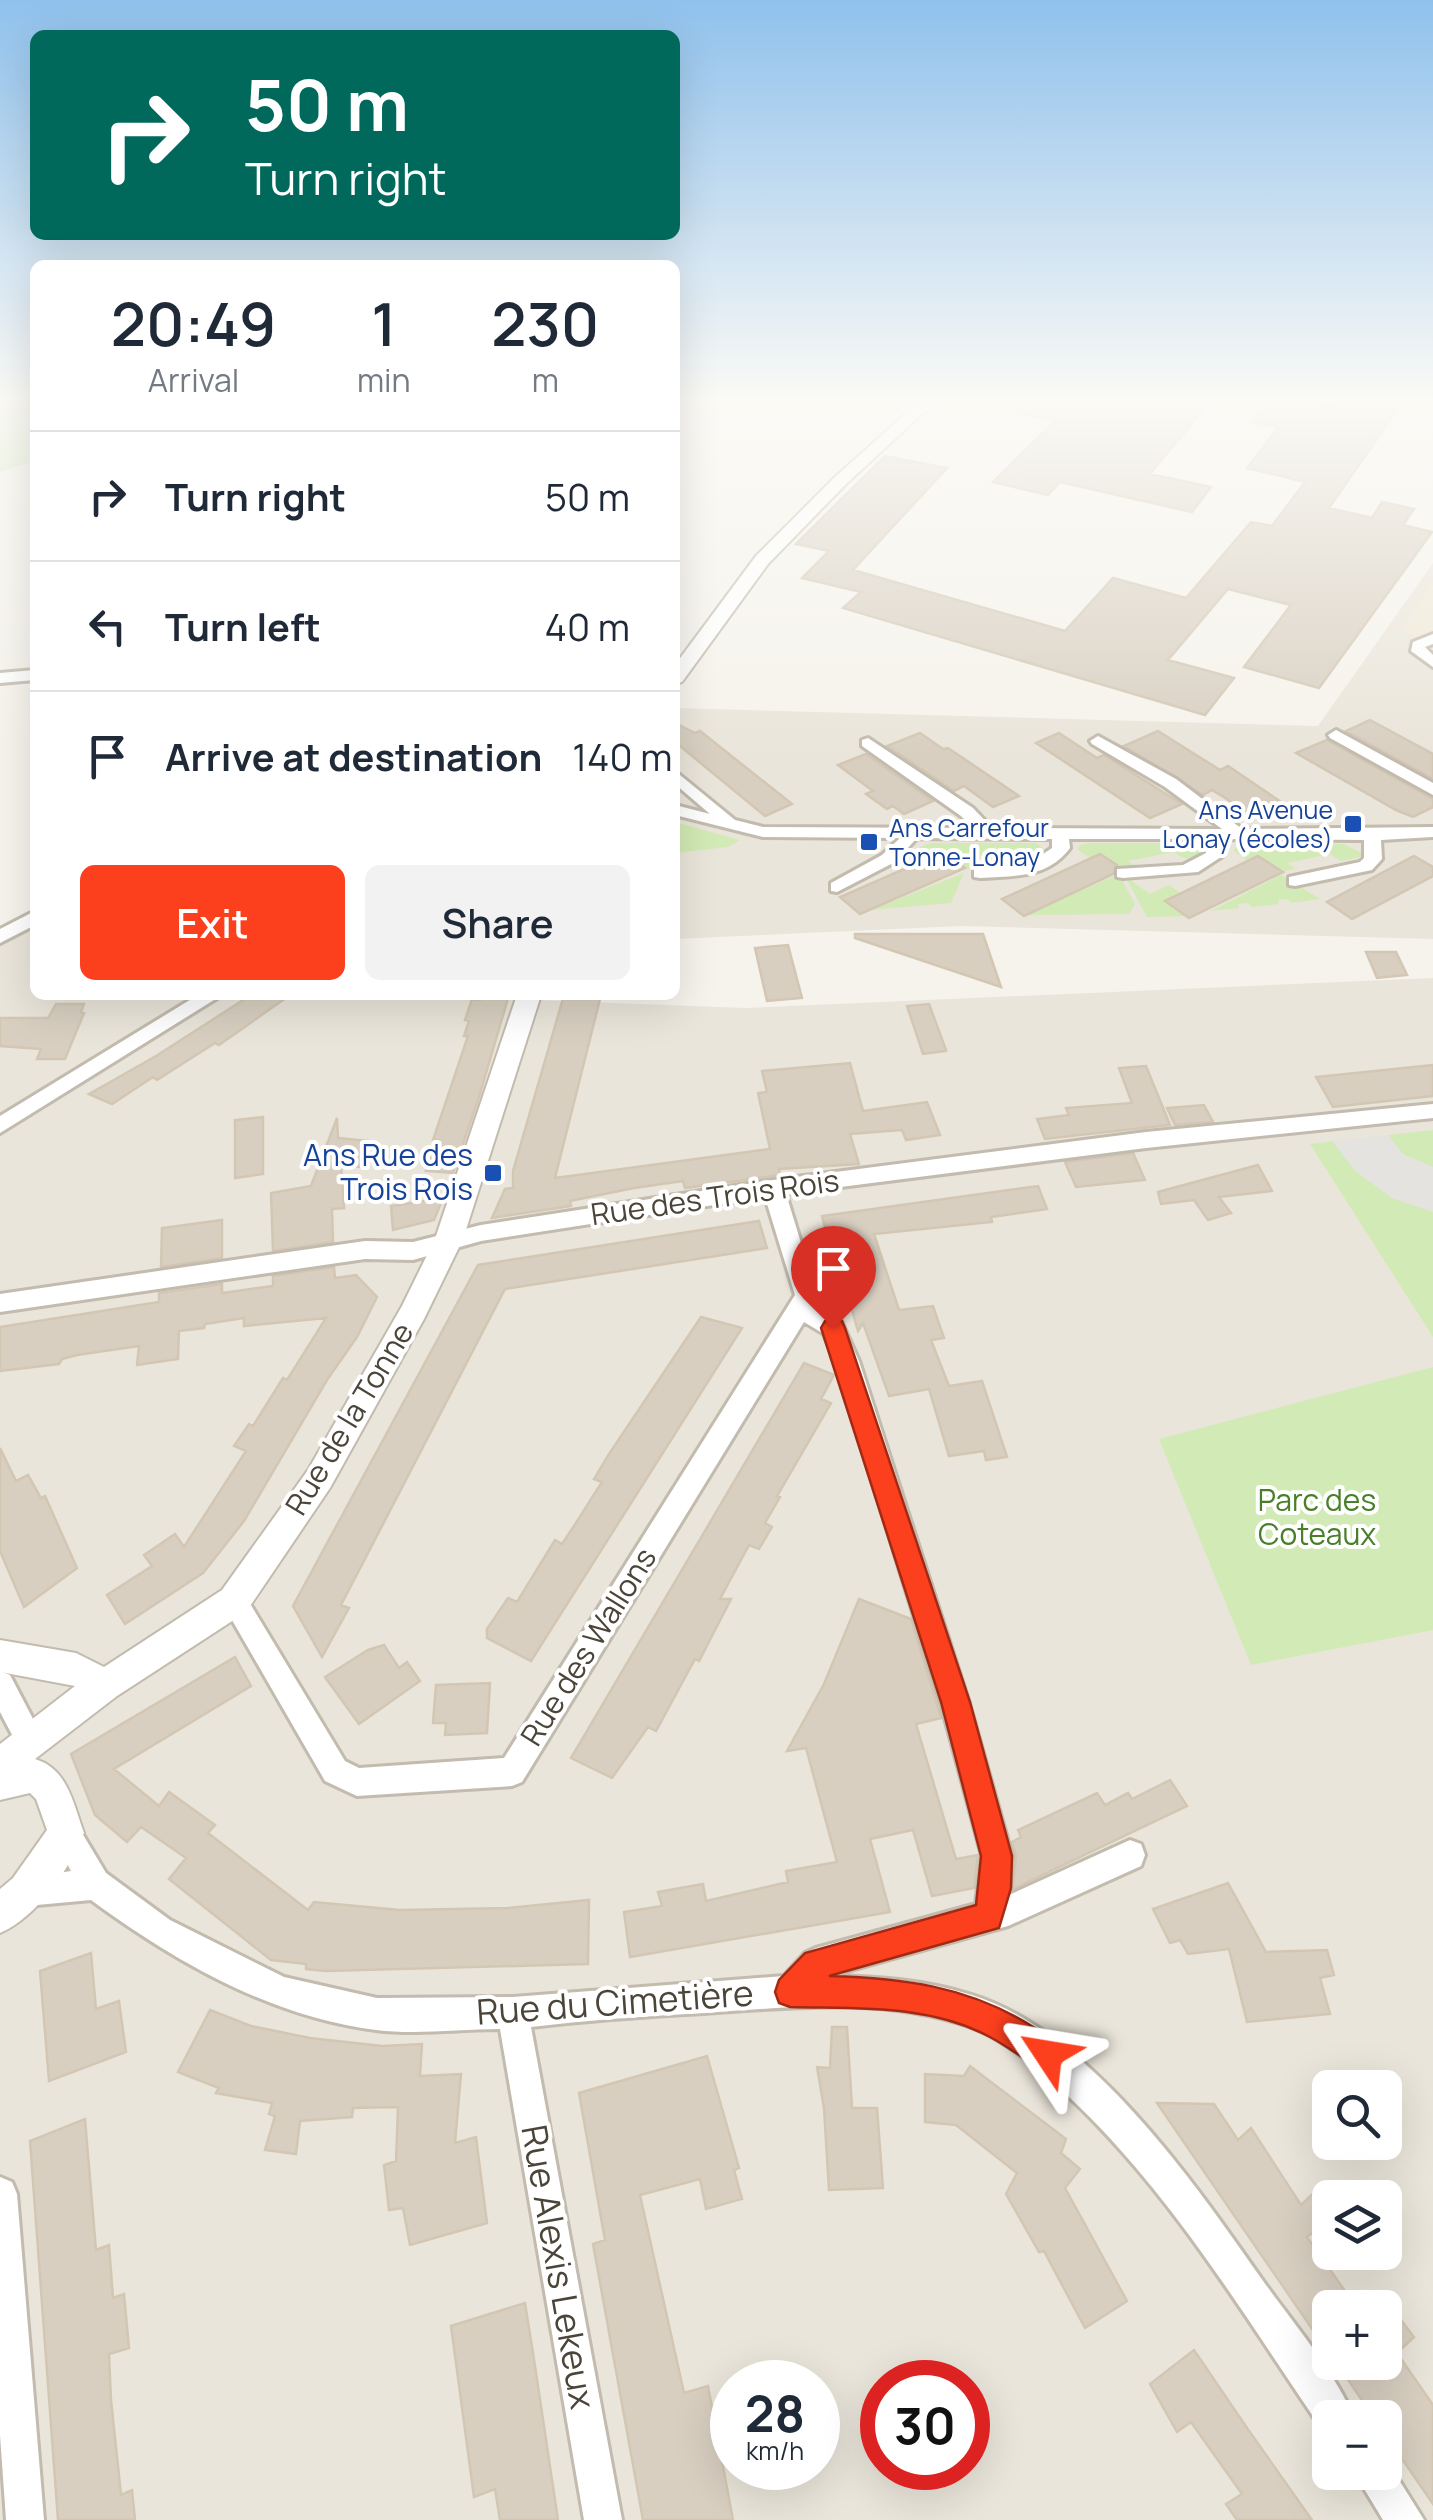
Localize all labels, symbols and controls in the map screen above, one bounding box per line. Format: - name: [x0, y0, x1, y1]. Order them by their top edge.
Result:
- text: 50 m: [245, 56, 409, 152]
- icon: right: [80, 70, 210, 200]
- text: Turn right: [245, 147, 446, 209]
- text: 20:49: [111, 282, 276, 364]
- text: 1: [371, 282, 396, 364]
- text: 230: [491, 282, 599, 364]
- text: Arrival: [148, 358, 239, 402]
- text: min: [357, 358, 411, 402]
- text: m: [532, 358, 559, 402]
- icon: right: [80, 469, 135, 524]
- text: Turn right: [165, 470, 346, 522]
- text: 50 m: [545, 470, 630, 522]
- icon: left: [80, 599, 135, 654]
- text: Turn left: [165, 600, 321, 652]
- text: 40 m: [545, 600, 630, 652]
- icon: arrive: [80, 729, 135, 784]
- text: Arrive at destination: [165, 730, 542, 782]
- text: 140 m: [572, 730, 672, 782]
- place label: Ans Avenue Lonay (écoles): [1162, 792, 1333, 856]
- place label: Ans Carrefour Tonne-Lonay: [889, 810, 1049, 874]
- marker: Ans Avenue Lonay (écoles): [1342, 813, 1364, 835]
- marker: Ans Carrefour Tonne-Lonay: [858, 831, 880, 853]
- button: Exit: [80, 865, 345, 980]
- button: Share: [365, 865, 630, 980]
- place label: Ans Rue des Trois Rois: [303, 1134, 473, 1209]
- street label: Rue des Trois Rois: [588, 1159, 842, 1234]
- marker: Ans Rue des Trois Rois: [482, 1162, 504, 1184]
- pin: [791, 1226, 876, 1329]
- icon: arrive: [806, 1241, 861, 1296]
- street label: Rue de la Tonne: [275, 1314, 422, 1522]
- park label: Parc des Coteaux: [1258, 1479, 1376, 1554]
- street label: Rue des Wallons: [510, 1539, 665, 1753]
- street label: Rue du Cimetière: [475, 1968, 755, 2036]
- position arrow: [996, 2002, 1100, 2106]
- map controls: [1312, 2070, 1402, 2490]
- button: search: [1312, 2070, 1402, 2160]
- street label: Rue Alexis Lekeux: [510, 2121, 608, 2413]
- button: layers: [1312, 2180, 1402, 2270]
- button: +: [1312, 2290, 1402, 2380]
- speed limit sign: 30: [860, 2360, 990, 2490]
- text: 28: [745, 2379, 805, 2447]
- button: −: [1312, 2400, 1402, 2490]
- text: km/h: [746, 2433, 804, 2468]

